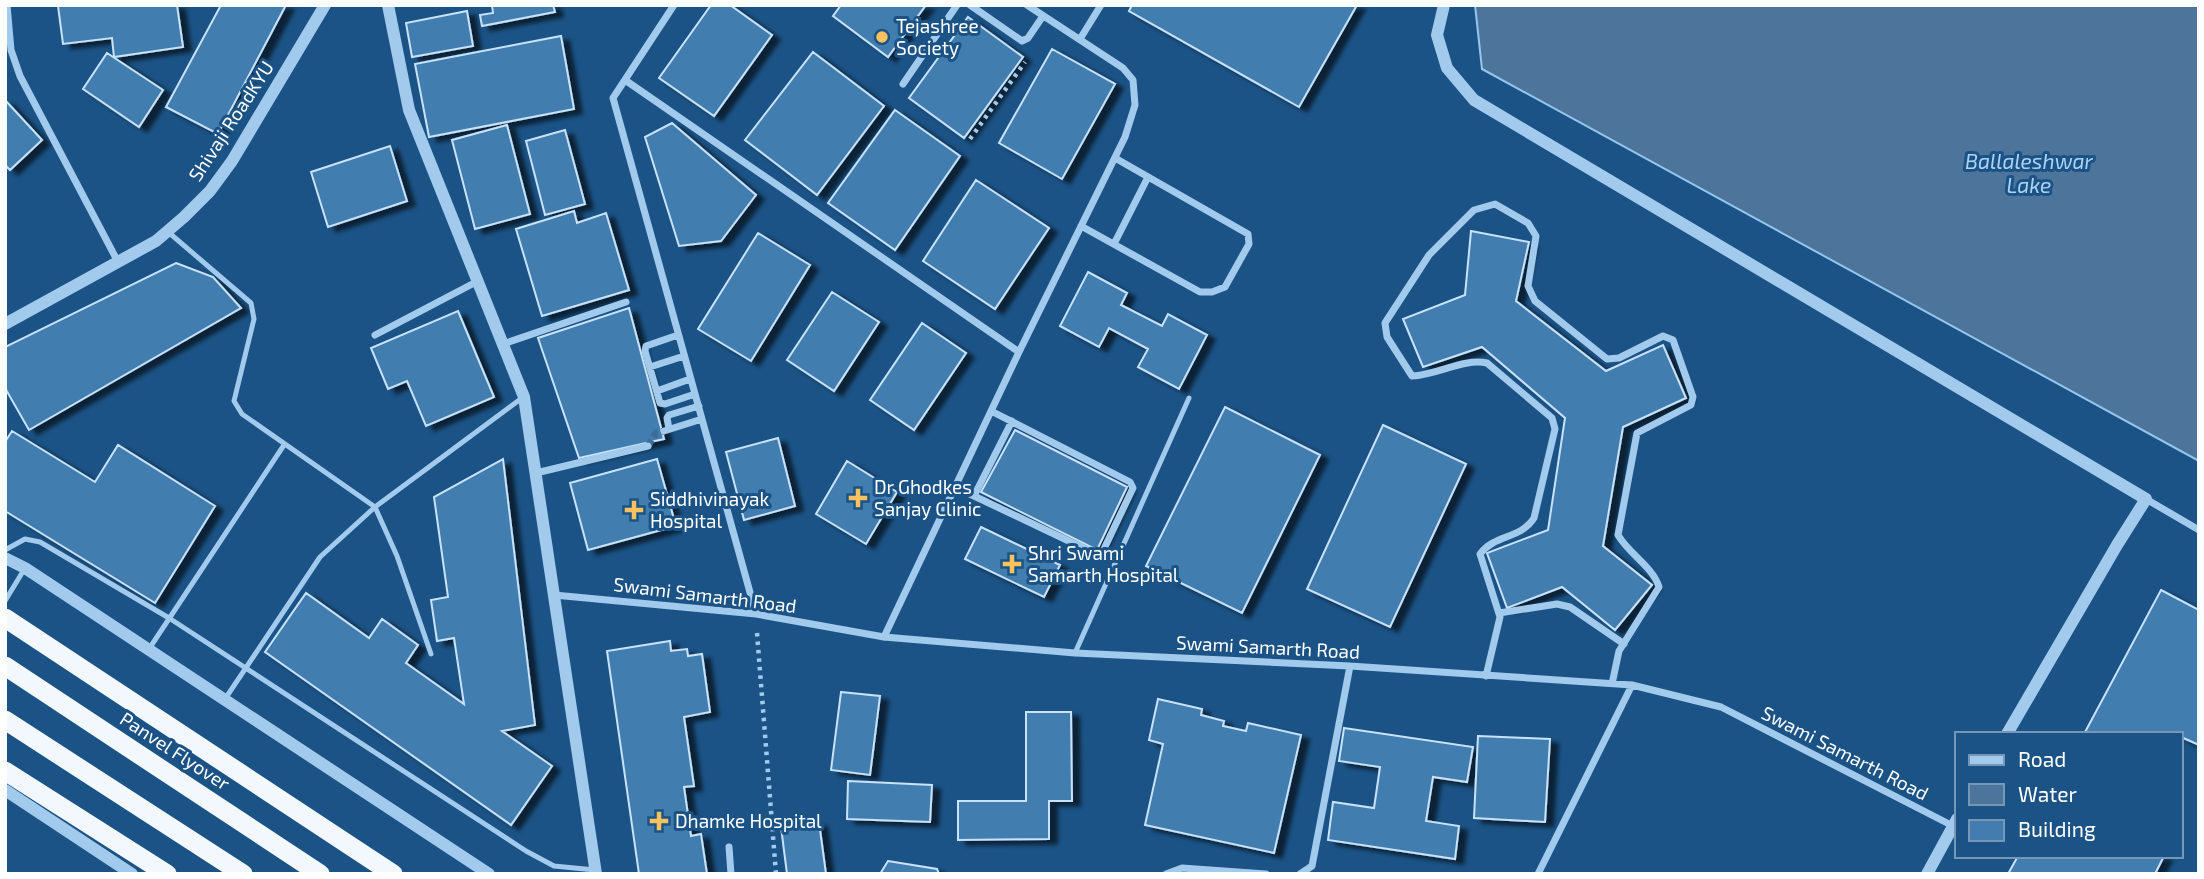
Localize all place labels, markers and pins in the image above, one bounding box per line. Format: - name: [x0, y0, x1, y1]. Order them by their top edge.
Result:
- place label: Tejashree Society: [896, 14, 979, 59]
- marker: Tejashree Society: [874, 29, 890, 45]
- place label: Dr Ghodkes Sanjay Clinic: [874, 475, 981, 520]
- place label: Siddhivinayak Hospital: [650, 487, 770, 532]
- marker: Dr Ghodkes Sanjay Clinic: [848, 488, 868, 508]
- marker: Siddhivinayak Hospital: [624, 500, 644, 520]
- place label: Shri Swami Samarth Hospital: [1028, 541, 1179, 586]
- marker: Shri Swami Samarth Hospital: [1002, 554, 1022, 574]
- place label: Dhamke Hospital: [675, 809, 822, 832]
- marker: Dhamke Hospital: [649, 811, 669, 831]

